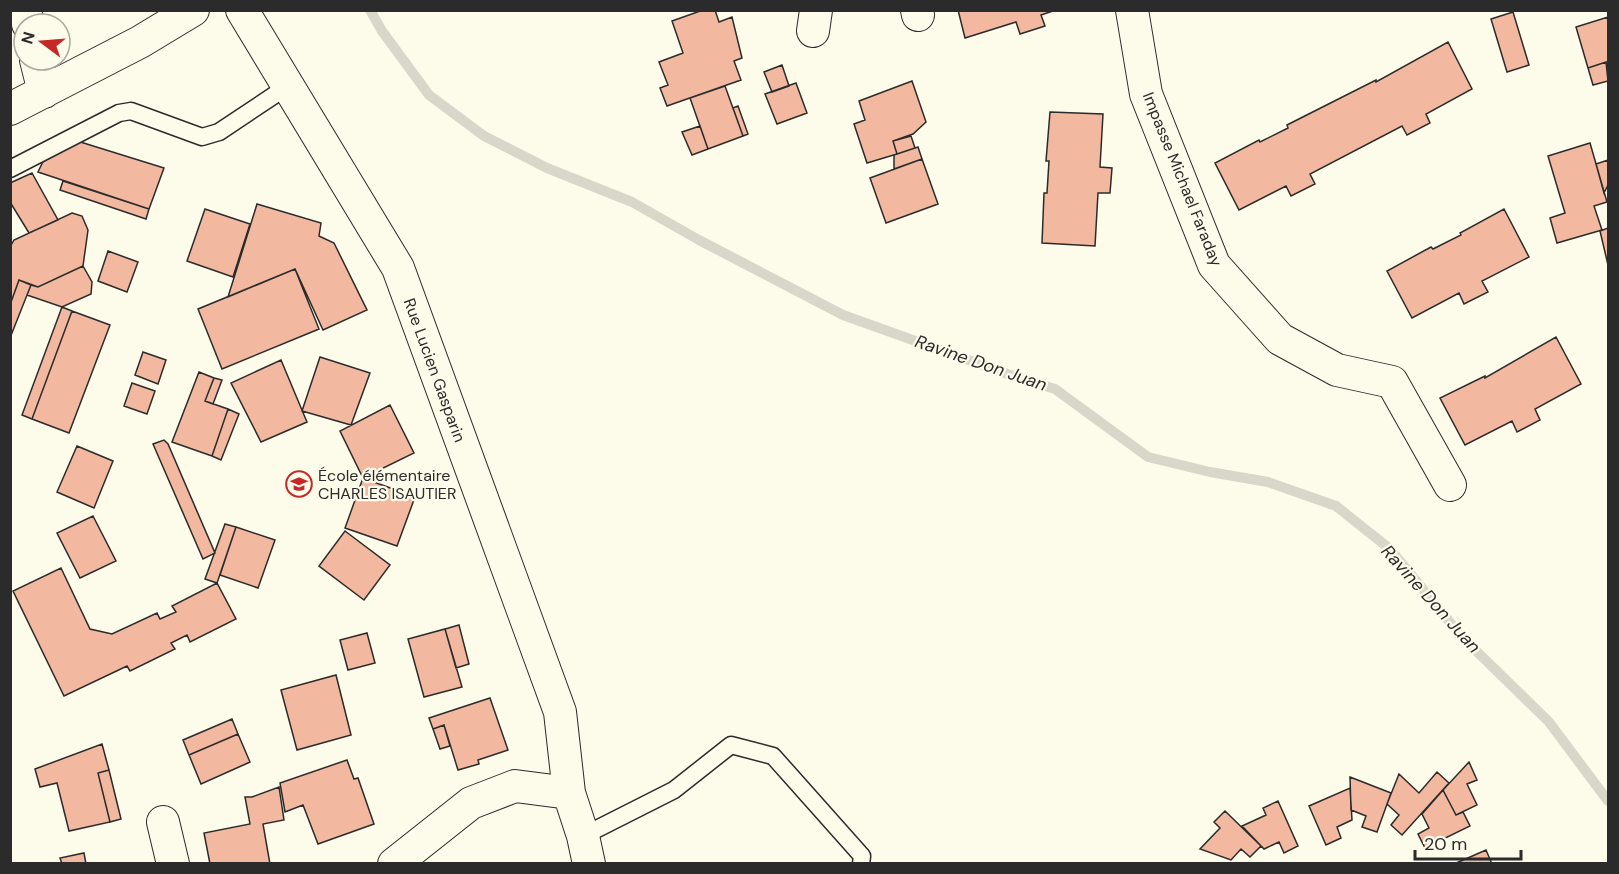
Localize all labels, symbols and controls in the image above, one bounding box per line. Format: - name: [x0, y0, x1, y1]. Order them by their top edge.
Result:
- north arrow: [12, 12, 72, 72]
- text: N: [16, 29, 40, 47]
- street label: Impasse Michael Faraday: [1138, 89, 1227, 269]
- street label: Rue Lucien Gasparin: [399, 295, 470, 445]
- water label: Ravine Don Juan: [912, 329, 1050, 397]
- place label: École élémentaire CHARLES ISAUTIER: [318, 465, 456, 504]
- school or university icon: École élémentaire CHARLES ISAUTIER: [284, 469, 314, 499]
- water label: Ravine Don Juan: [1376, 540, 1486, 658]
- scale bar: [1415, 823, 1522, 861]
- text: 20 m: [1424, 832, 1467, 856]

